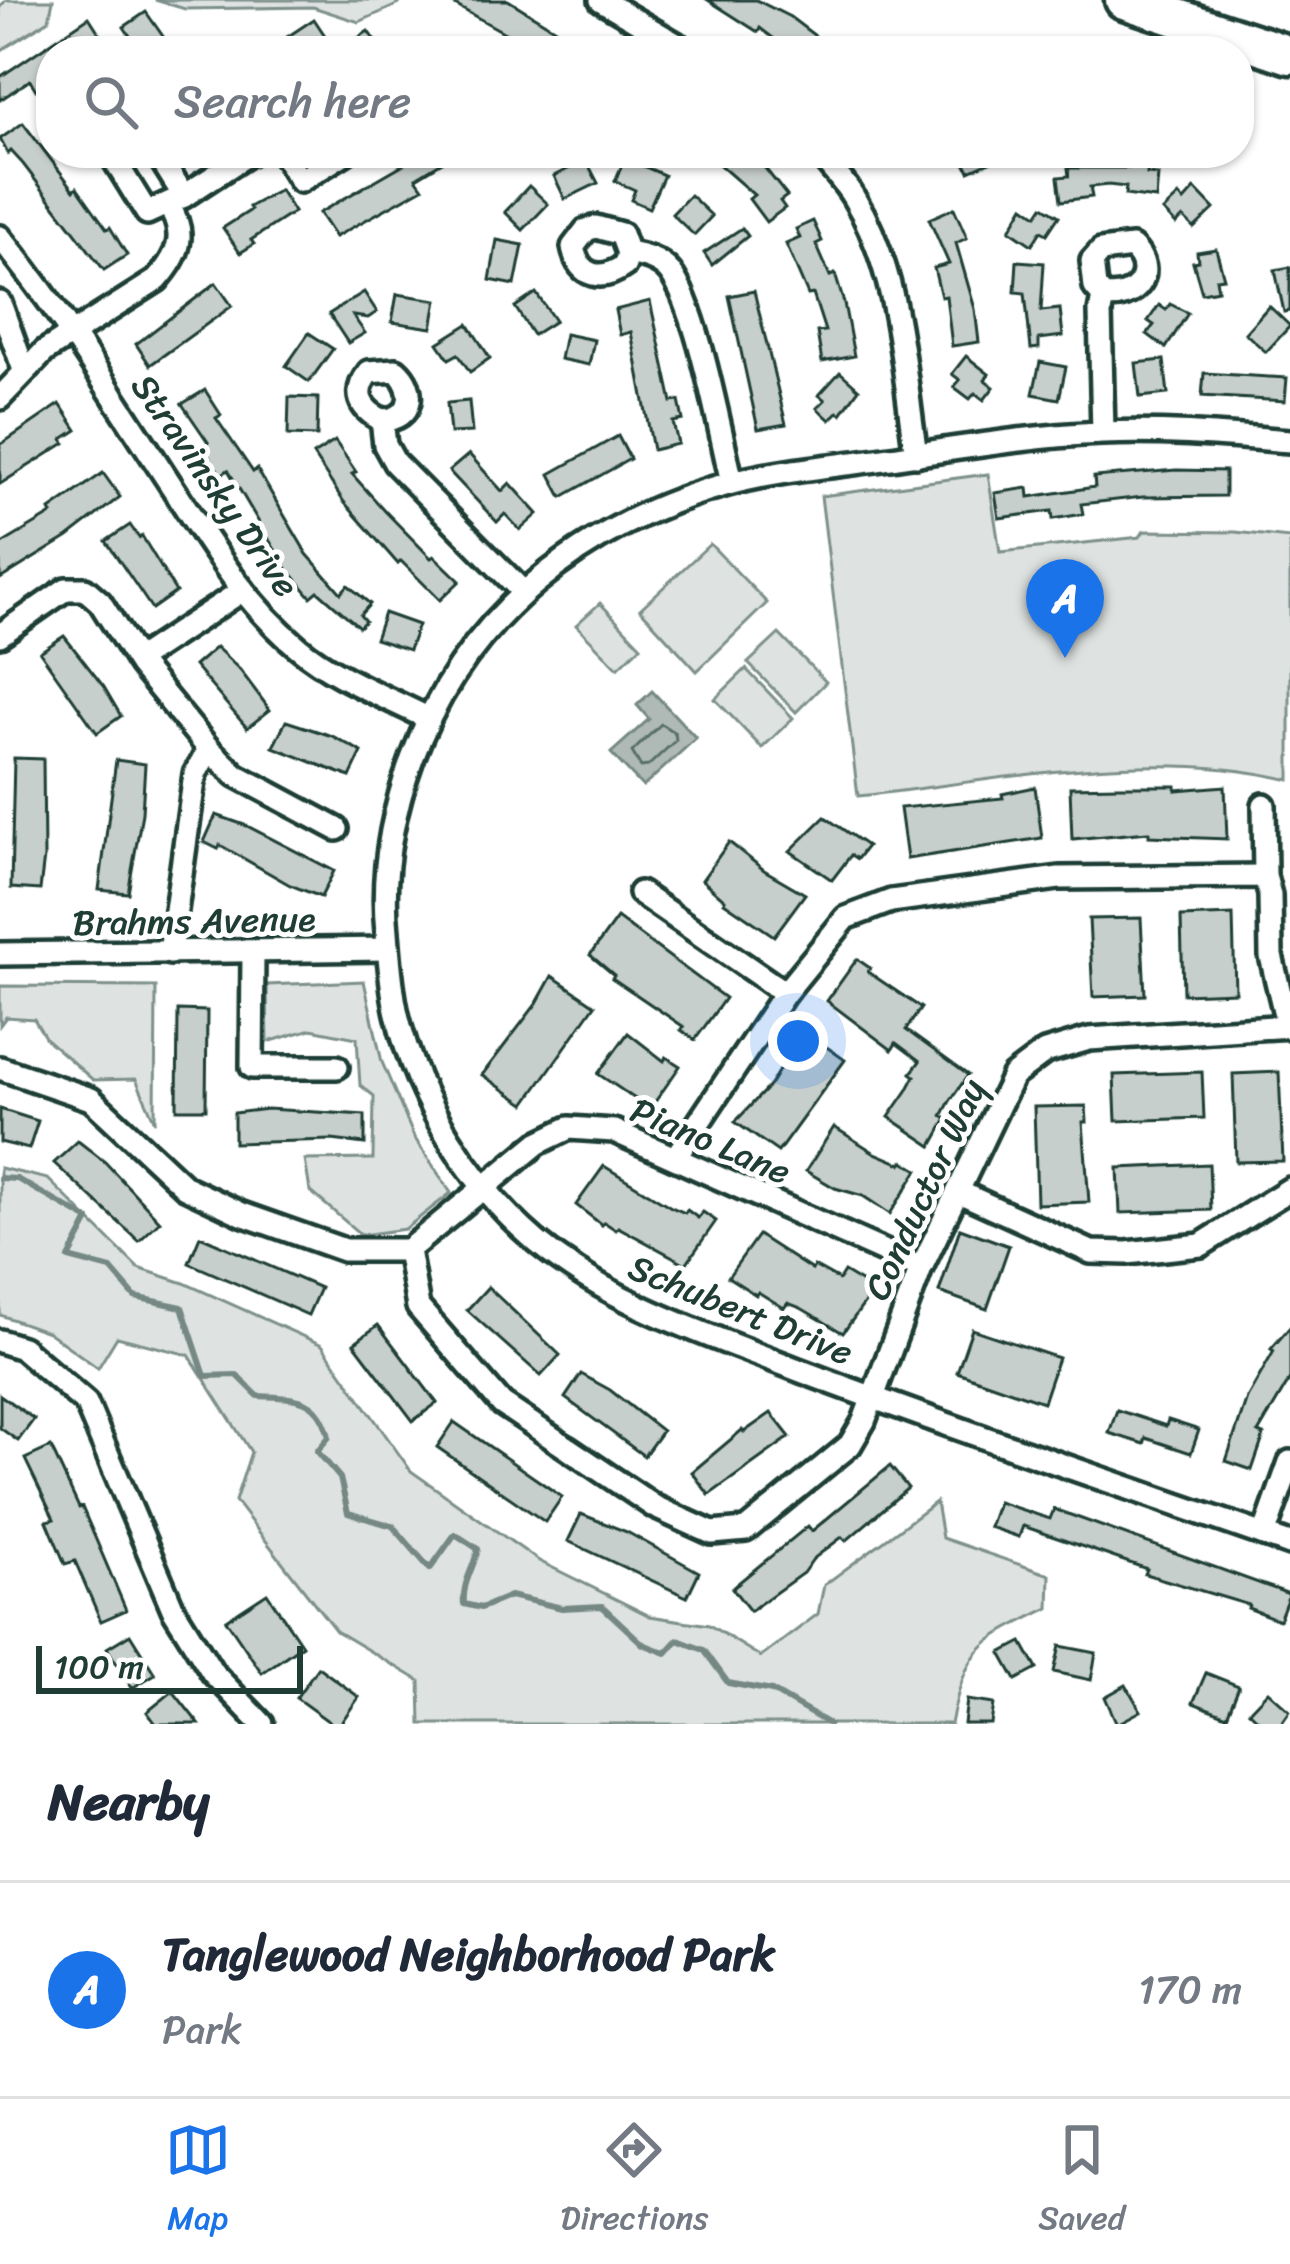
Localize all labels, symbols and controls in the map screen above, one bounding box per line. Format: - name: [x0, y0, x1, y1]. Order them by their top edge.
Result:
- search box: [36, 36, 1254, 168]
- text: Search here: [174, 62, 411, 142]
- icon: search: [78, 69, 144, 135]
- street label: Stravinsky Drive: [114, 360, 317, 611]
- pin: A: [1026, 559, 1104, 658]
- street label: Brahms Avenue: [72, 887, 316, 955]
- your location: [768, 1011, 828, 1071]
- street label: Conductor Way: [846, 1067, 1005, 1311]
- street label: Piano Lane: [620, 1078, 801, 1203]
- street label: Schubert Drive: [618, 1236, 863, 1384]
- text: 100 m: [54, 1638, 144, 1696]
- scale bar: [36, 1640, 303, 1693]
- text: Nearby: [48, 1757, 209, 1847]
- text: Tanglewood Neighborhood Park: [162, 1915, 775, 1995]
- text: A: [74, 1955, 100, 2024]
- text: 170 m: [1138, 1955, 1242, 2024]
- text: Park: [162, 1995, 242, 2064]
- tab: Map: [165, 2117, 231, 2247]
- tab: Directions: [561, 2117, 708, 2247]
- tab: Saved: [1038, 2117, 1125, 2247]

